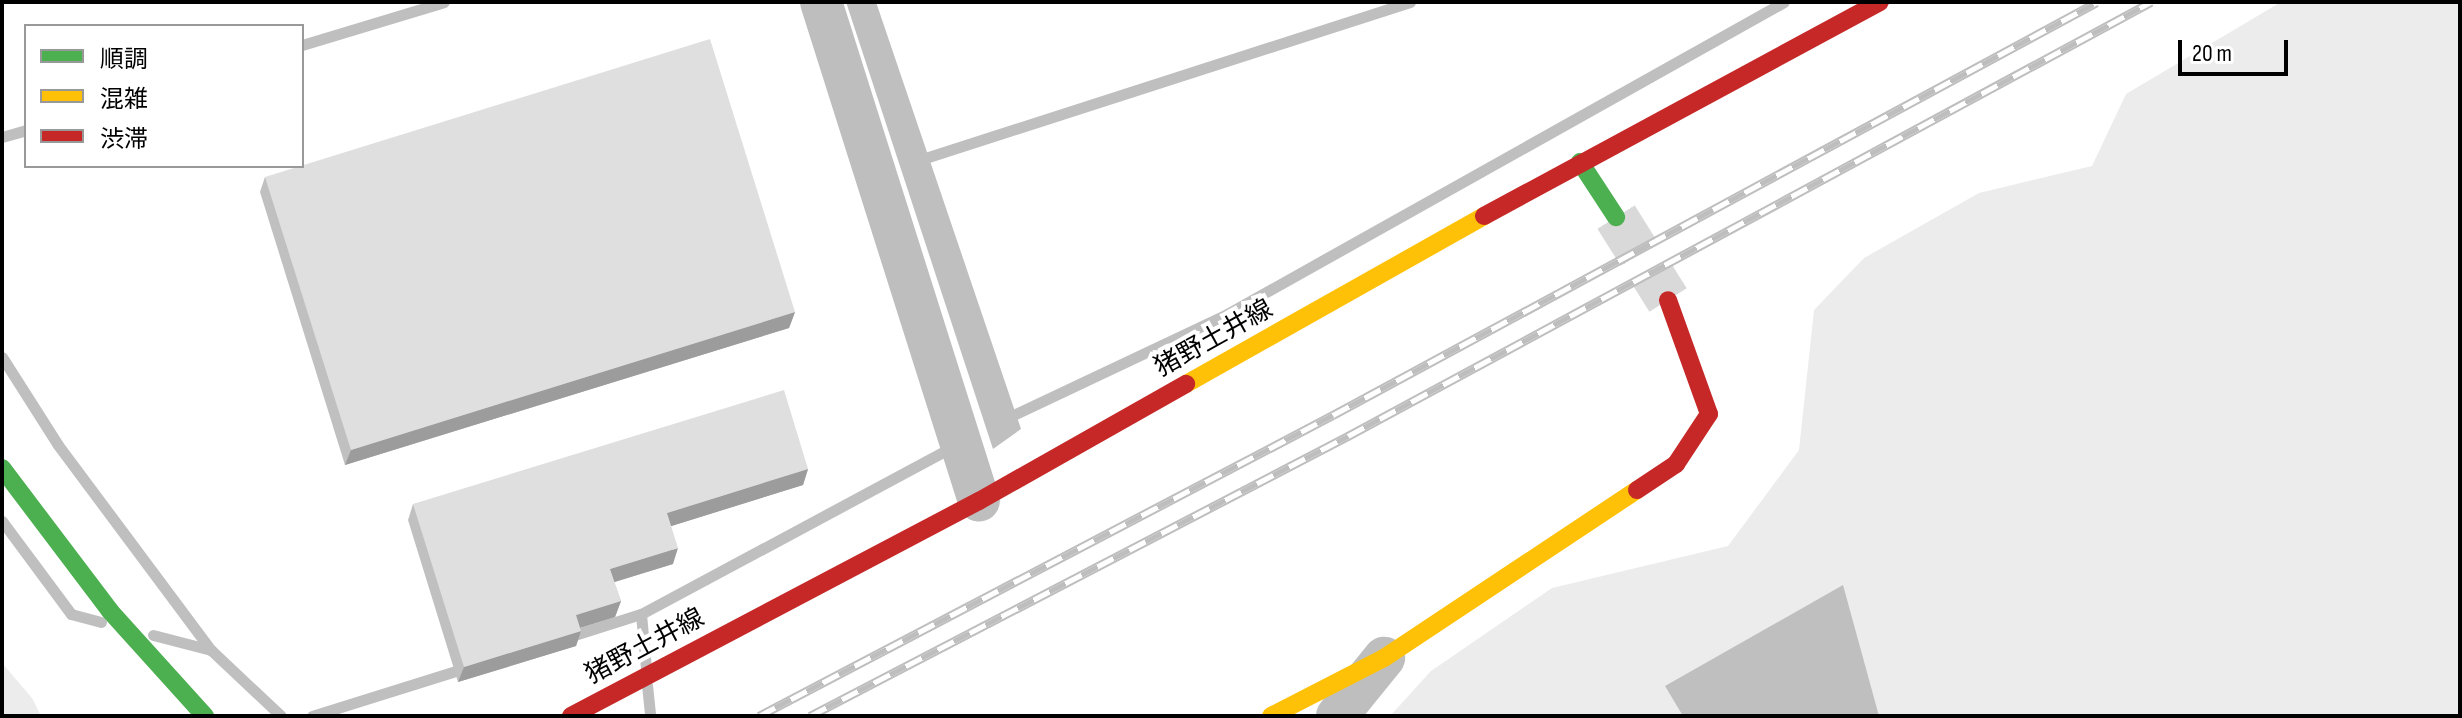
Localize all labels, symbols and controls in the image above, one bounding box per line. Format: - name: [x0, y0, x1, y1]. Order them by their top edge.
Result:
- legend: [24, 24, 304, 168]
- scale bar: [2182, 24, 2292, 74]
- text: 20 m: [2192, 39, 2232, 68]
- text: 順調: [100, 45, 148, 74]
- text: 混雑: [100, 85, 148, 114]
- text: 渋滞: [100, 125, 148, 154]
- street label: 猪野土井線: [1150, 294, 1278, 384]
- street label: 猪野土井線: [580, 603, 710, 691]

